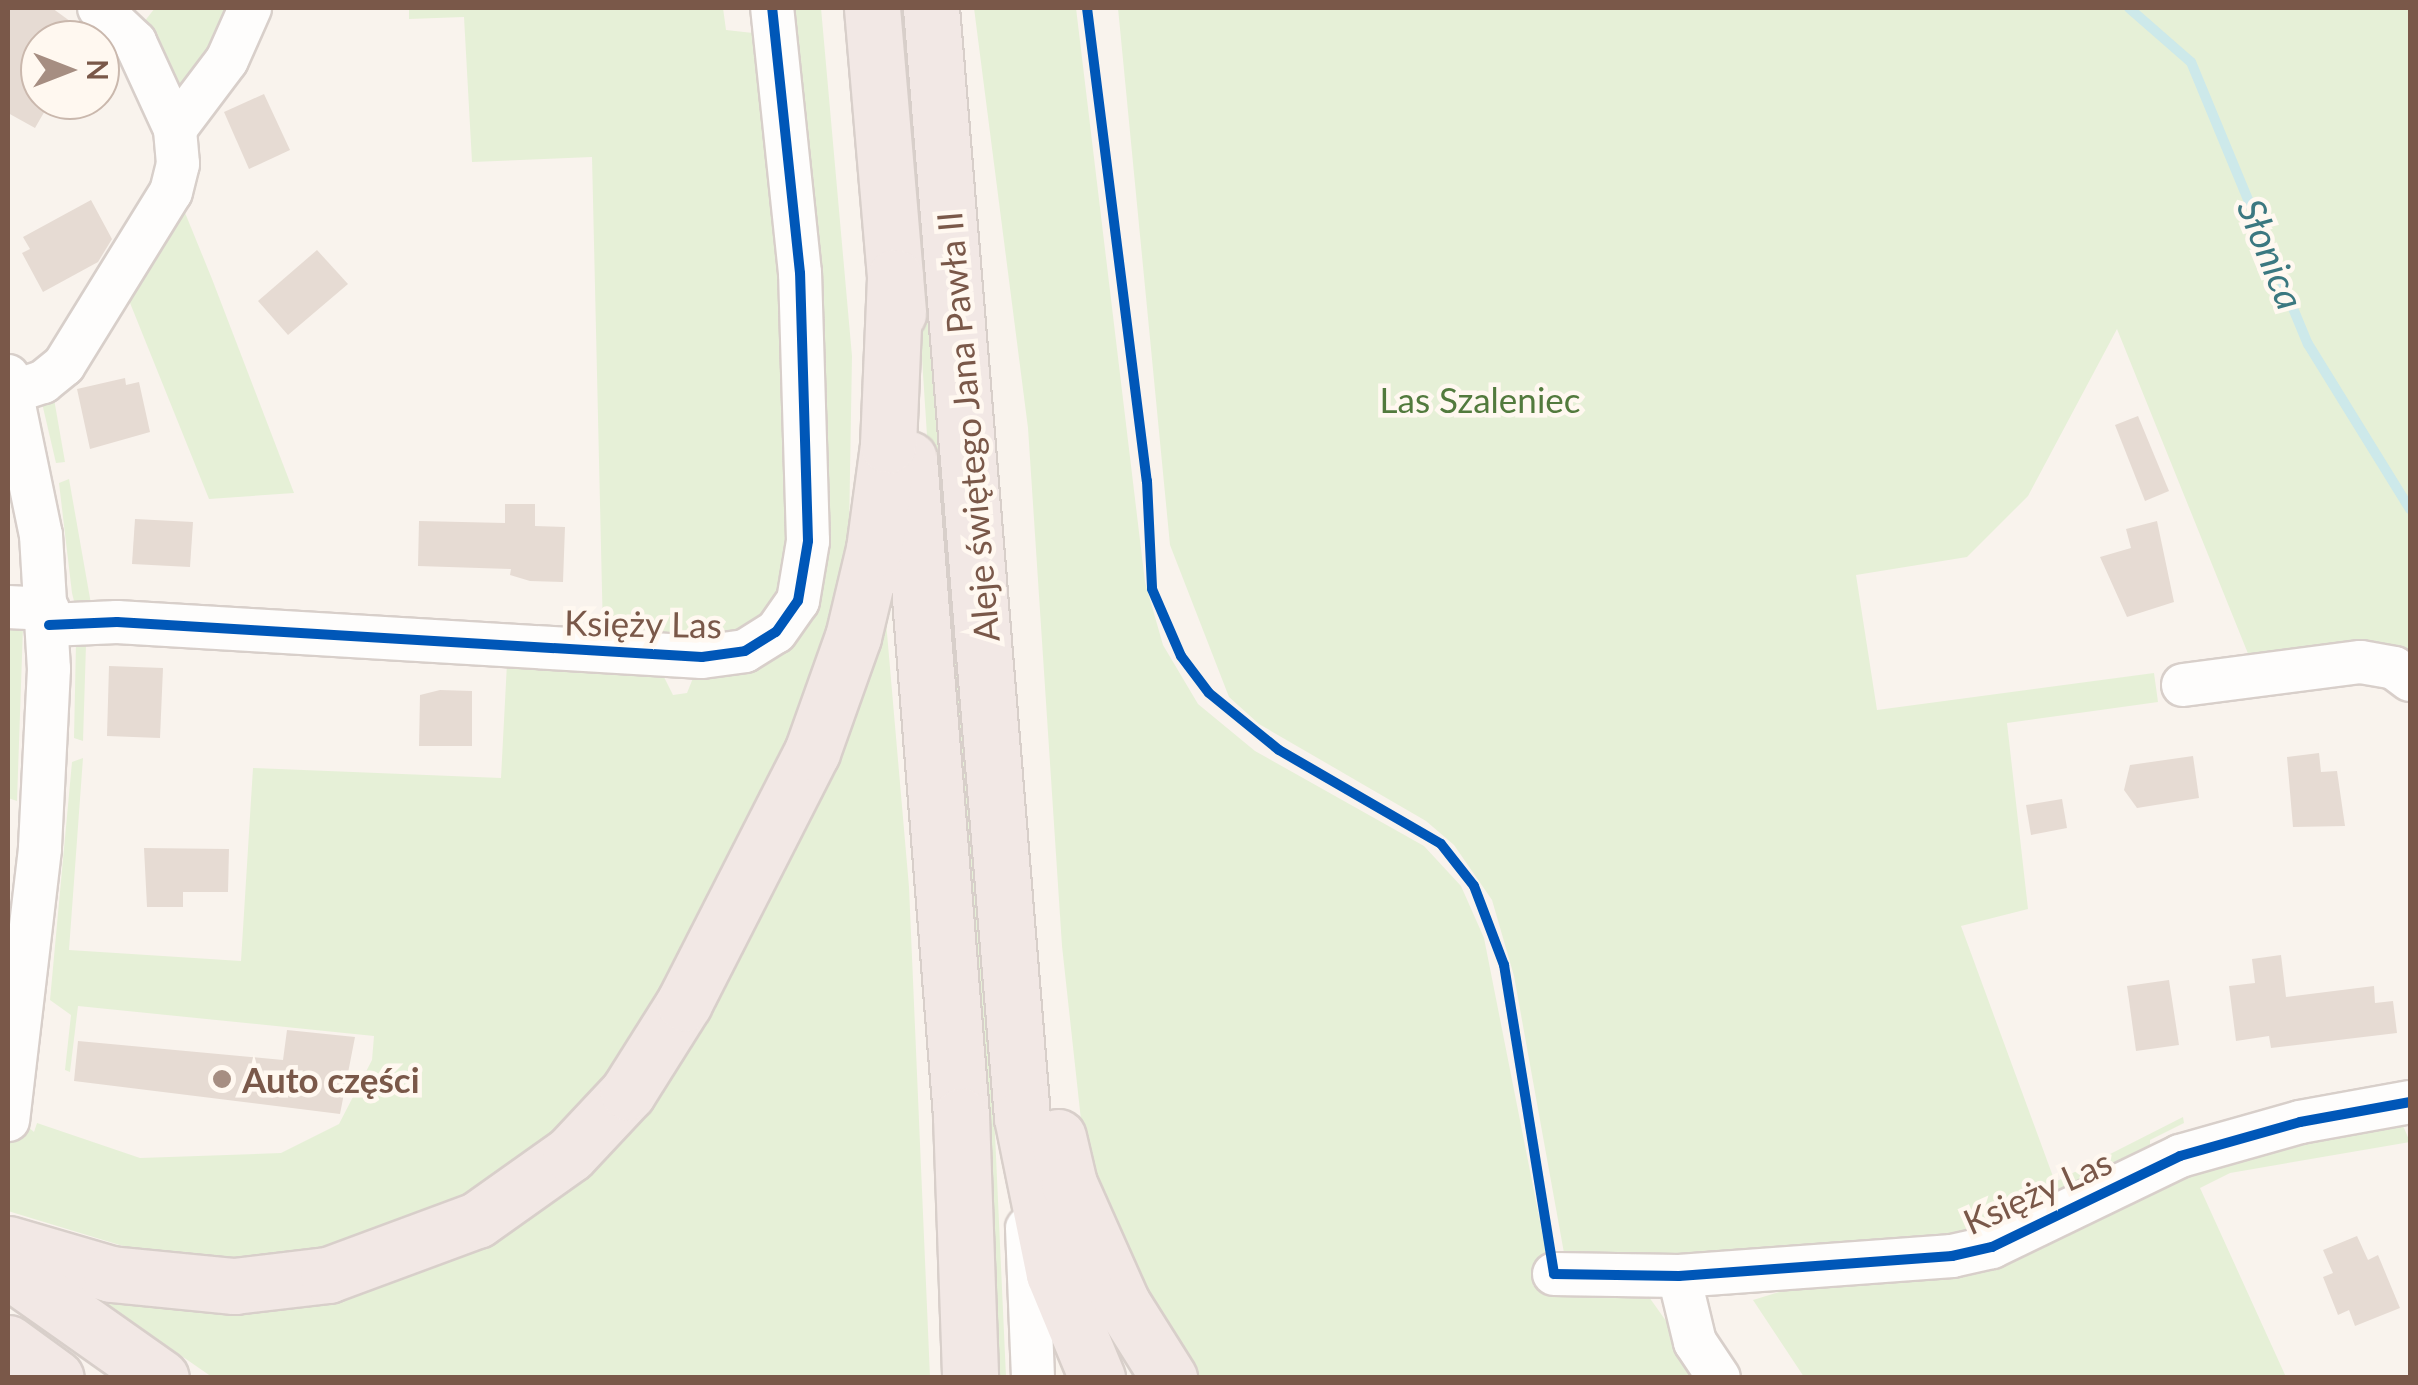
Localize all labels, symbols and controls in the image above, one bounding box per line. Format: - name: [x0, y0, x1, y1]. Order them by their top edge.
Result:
- north arrow: [20, 20, 120, 120]
- text: N: [81, 59, 115, 81]
- water label: Słonica: [2228, 192, 2314, 316]
- street label: Aleje świętego Jana Pawła II: [927, 210, 1007, 644]
- park label: Las Szaleniec: [1380, 378, 1580, 420]
- street label: Księży Las: [563, 601, 723, 645]
- place label: Auto części: [242, 1058, 420, 1100]
- marker: Auto części: [211, 1068, 233, 1090]
- street label: Księży Las: [1956, 1140, 2118, 1242]

